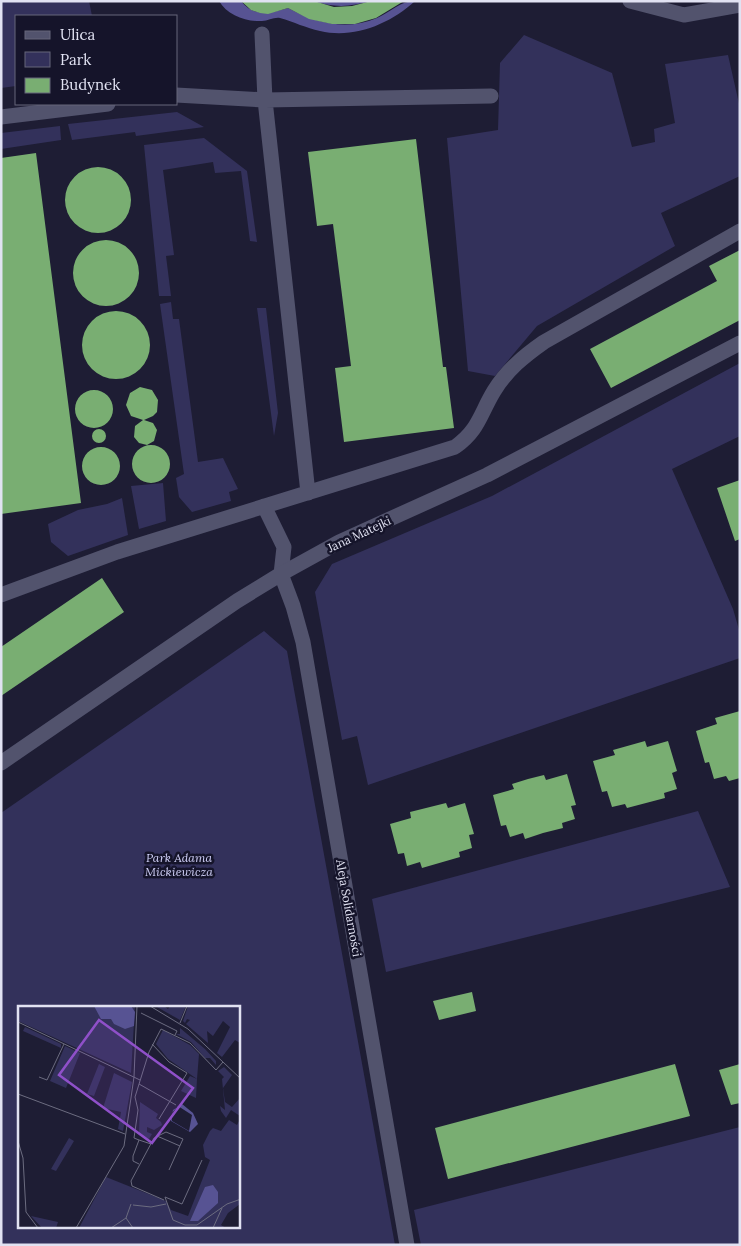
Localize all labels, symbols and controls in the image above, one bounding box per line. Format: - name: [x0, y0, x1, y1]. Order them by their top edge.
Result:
- legend: [15, 15, 178, 105]
- text: Ulica: [60, 25, 96, 44]
- text: Park: [60, 50, 91, 69]
- text: Budynek: [60, 75, 120, 94]
- street label: Jana Matejki: [324, 513, 393, 556]
- park label: Park Adama Mickiewicza: [145, 850, 213, 879]
- street label: Aleja Solidarności: [333, 857, 365, 958]
- inset map: [18, 1006, 240, 1228]

